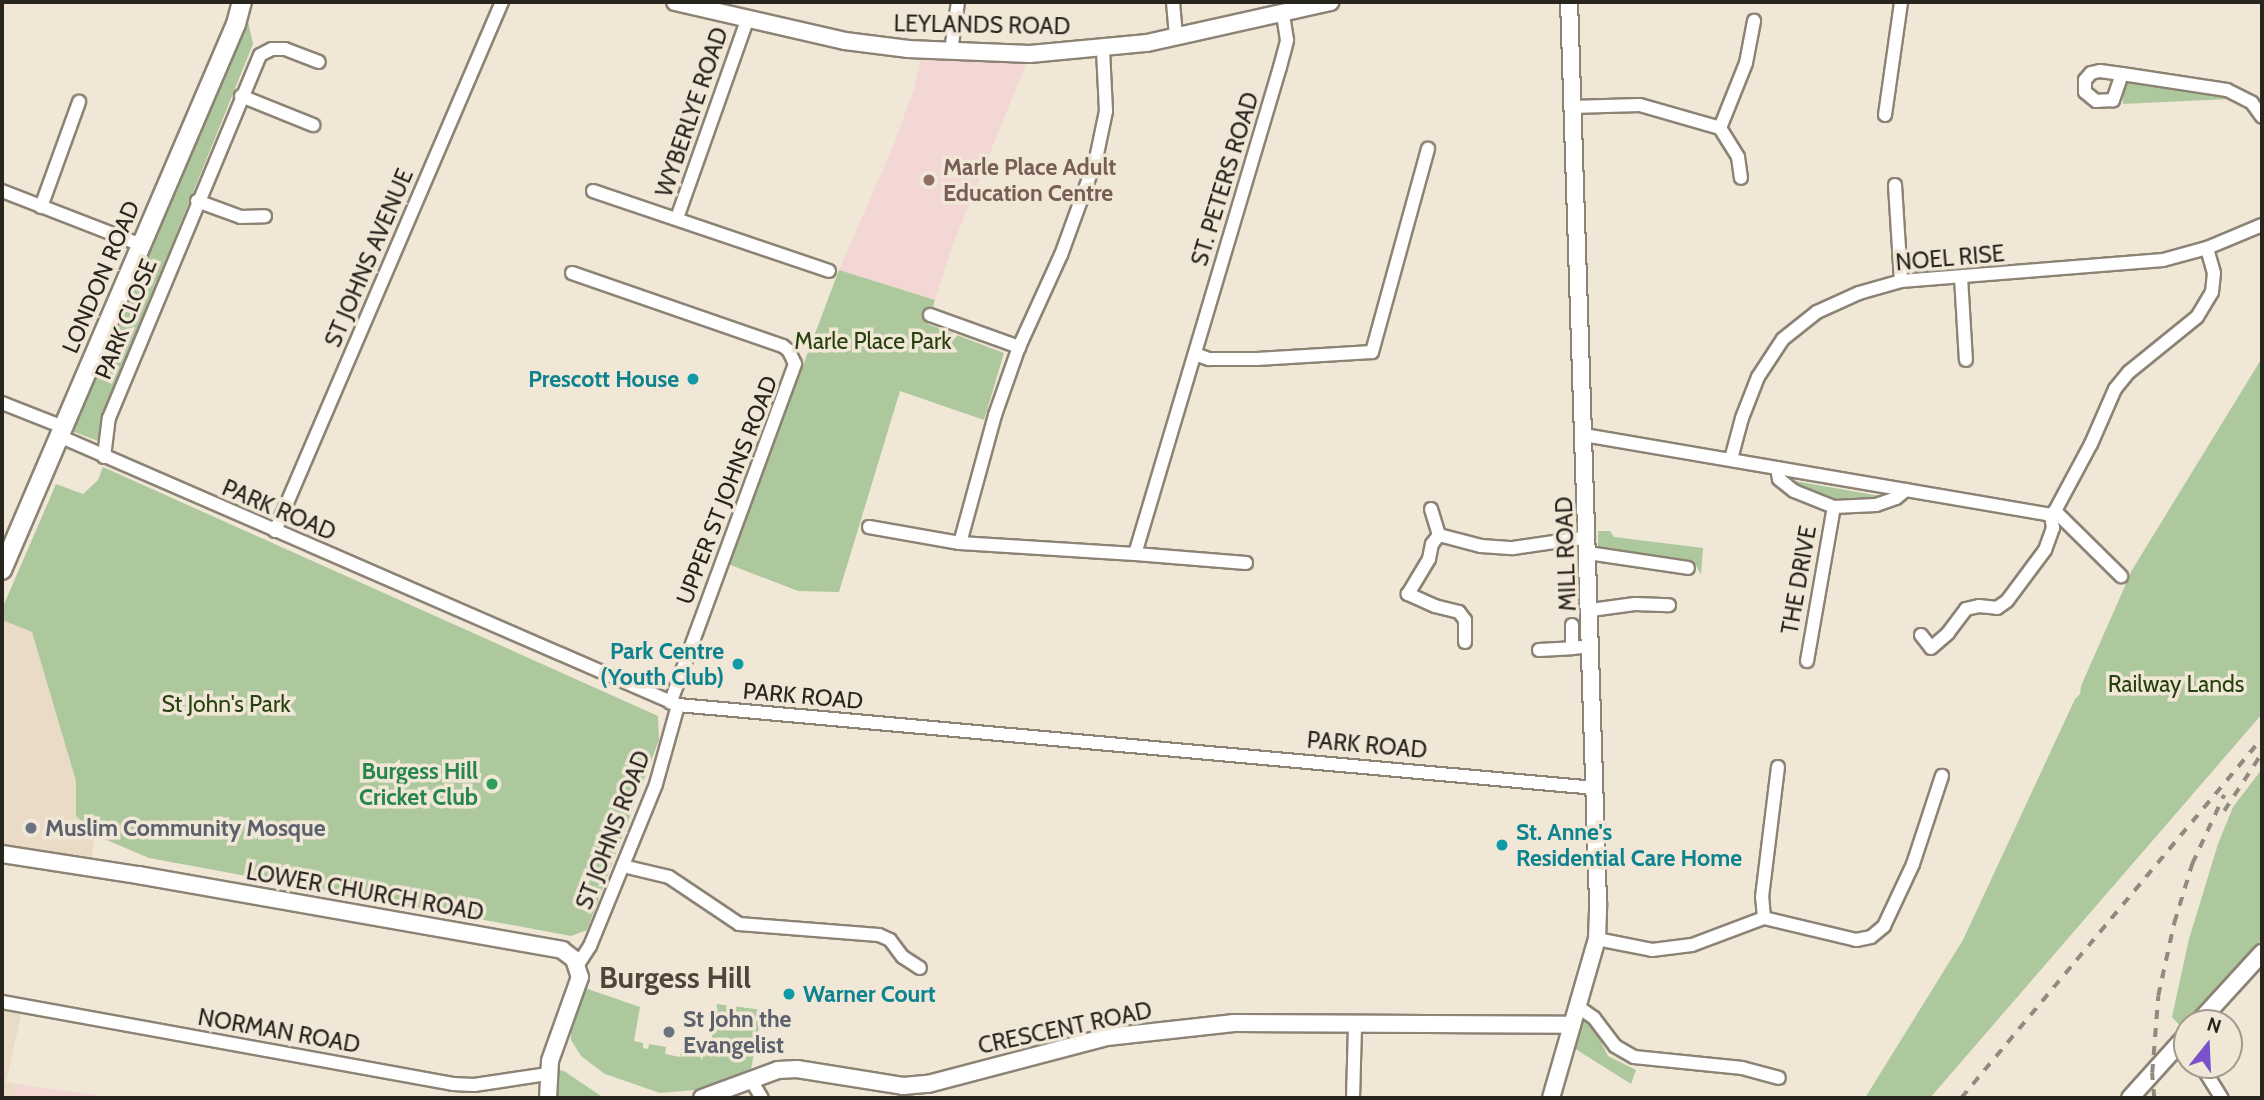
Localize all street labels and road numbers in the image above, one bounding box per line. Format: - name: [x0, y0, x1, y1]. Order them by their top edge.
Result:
- street label: LEYLANDS ROAD: [893, 10, 1071, 40]
- street label: WYBERLYE ROAD: [650, 24, 734, 200]
- street label: ST. PETERS ROAD: [1185, 89, 1265, 269]
- street label: ST JOHNS AVENUE: [319, 165, 419, 351]
- street label: LONDON ROAD: [56, 197, 146, 357]
- street label: NOEL RISE: [1894, 239, 2006, 277]
- street label: PARK CLOSE: [89, 255, 163, 383]
- street label: UPPER ST JOHNS ROAD: [671, 372, 783, 608]
- street label: PARK ROAD: [218, 474, 340, 546]
- street label: MILL ROAD: [1550, 496, 1582, 612]
- street label: THE DRIVE: [1776, 524, 1822, 636]
- street label: PARK ROAD: [742, 677, 864, 715]
- street label: PARK ROAD: [1306, 726, 1428, 764]
- street label: ST JOHNS ROAD: [570, 747, 656, 913]
- street label: LOWER CHURCH ROAD: [244, 858, 486, 926]
- street label: CRESCENT ROAD: [976, 996, 1154, 1060]
- street label: NORMAN ROAD: [196, 1003, 362, 1059]

